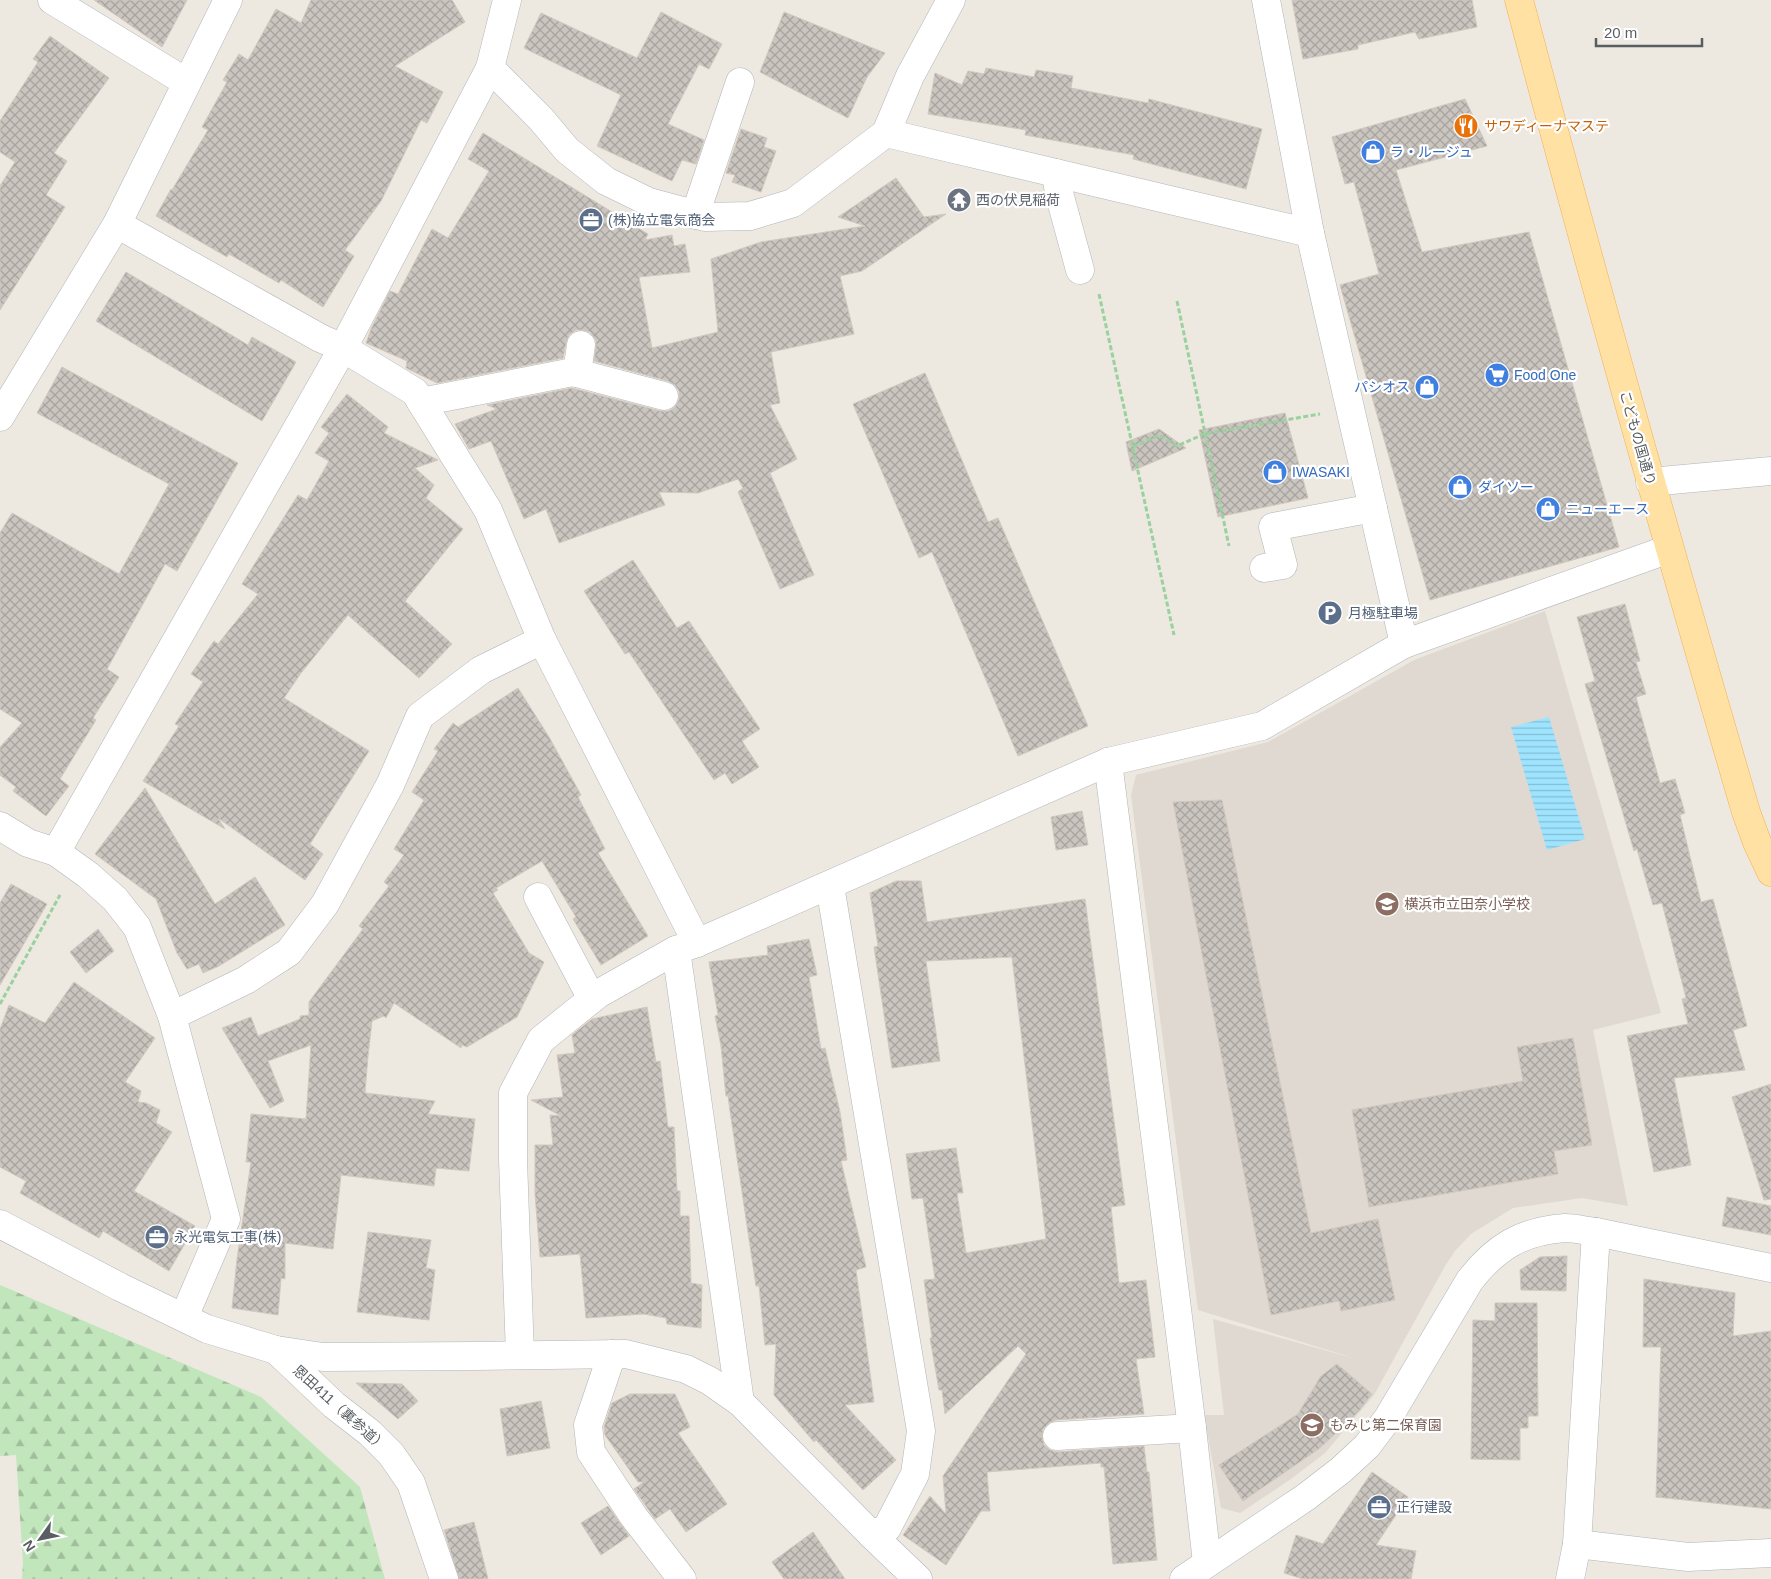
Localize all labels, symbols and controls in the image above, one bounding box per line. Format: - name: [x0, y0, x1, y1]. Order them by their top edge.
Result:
- scale bar: [1596, 15, 1702, 47]
- text: 20 m: [1604, 24, 1637, 41]
- restaurant icon: サワディーナマステ: [1453, 113, 1479, 139]
- place label: サワディーナマステ: [1484, 118, 1609, 134]
- shop icon: ラ・ルージュ: [1360, 139, 1386, 165]
- place label: ラ・ルージュ: [1390, 144, 1473, 160]
- temple icon: 西の伏見稲荷: [946, 187, 972, 213]
- place label: 西の伏見稲荷: [976, 192, 1060, 208]
- office icon: (株)協立電気商会: [578, 207, 604, 233]
- place label: (株)協立電気商会: [608, 212, 715, 228]
- supermarket icon: Food One: [1484, 362, 1510, 388]
- place label: Food One: [1514, 367, 1576, 383]
- shop icon: パシオス: [1414, 374, 1440, 400]
- place label: パシオス: [1354, 379, 1410, 395]
- street label: こどもの国通り: [1617, 389, 1659, 487]
- shop icon: IWASAKI: [1262, 459, 1288, 485]
- place label: IWASAKI: [1292, 464, 1350, 480]
- shop icon: ダイソー: [1447, 474, 1473, 500]
- place label: ダイソー: [1478, 479, 1534, 495]
- shop icon: ニューエース: [1535, 496, 1561, 522]
- place label: ニューエース: [1566, 501, 1649, 517]
- parking icon: 月極駐車場: [1317, 600, 1343, 626]
- place label: 月極駐車場: [1348, 605, 1418, 621]
- school or university icon: 横浜市立田奈小学校: [1374, 891, 1400, 917]
- place label: 横浜市立田奈小学校: [1404, 896, 1530, 912]
- office icon: 永光電気工事(株): [144, 1224, 170, 1250]
- place label: 永光電気工事(株): [174, 1229, 281, 1245]
- street label: 恩田411（裏参道）: [290, 1362, 390, 1454]
- school or university icon: もみじ第二保育園: [1299, 1412, 1325, 1438]
- place label: もみじ第二保育園: [1330, 1417, 1442, 1433]
- office icon: 正行建設: [1366, 1494, 1392, 1520]
- place label: 正行建設: [1396, 1499, 1452, 1515]
- north arrow: [15, 1514, 65, 1564]
- text: N: [20, 1537, 39, 1555]

